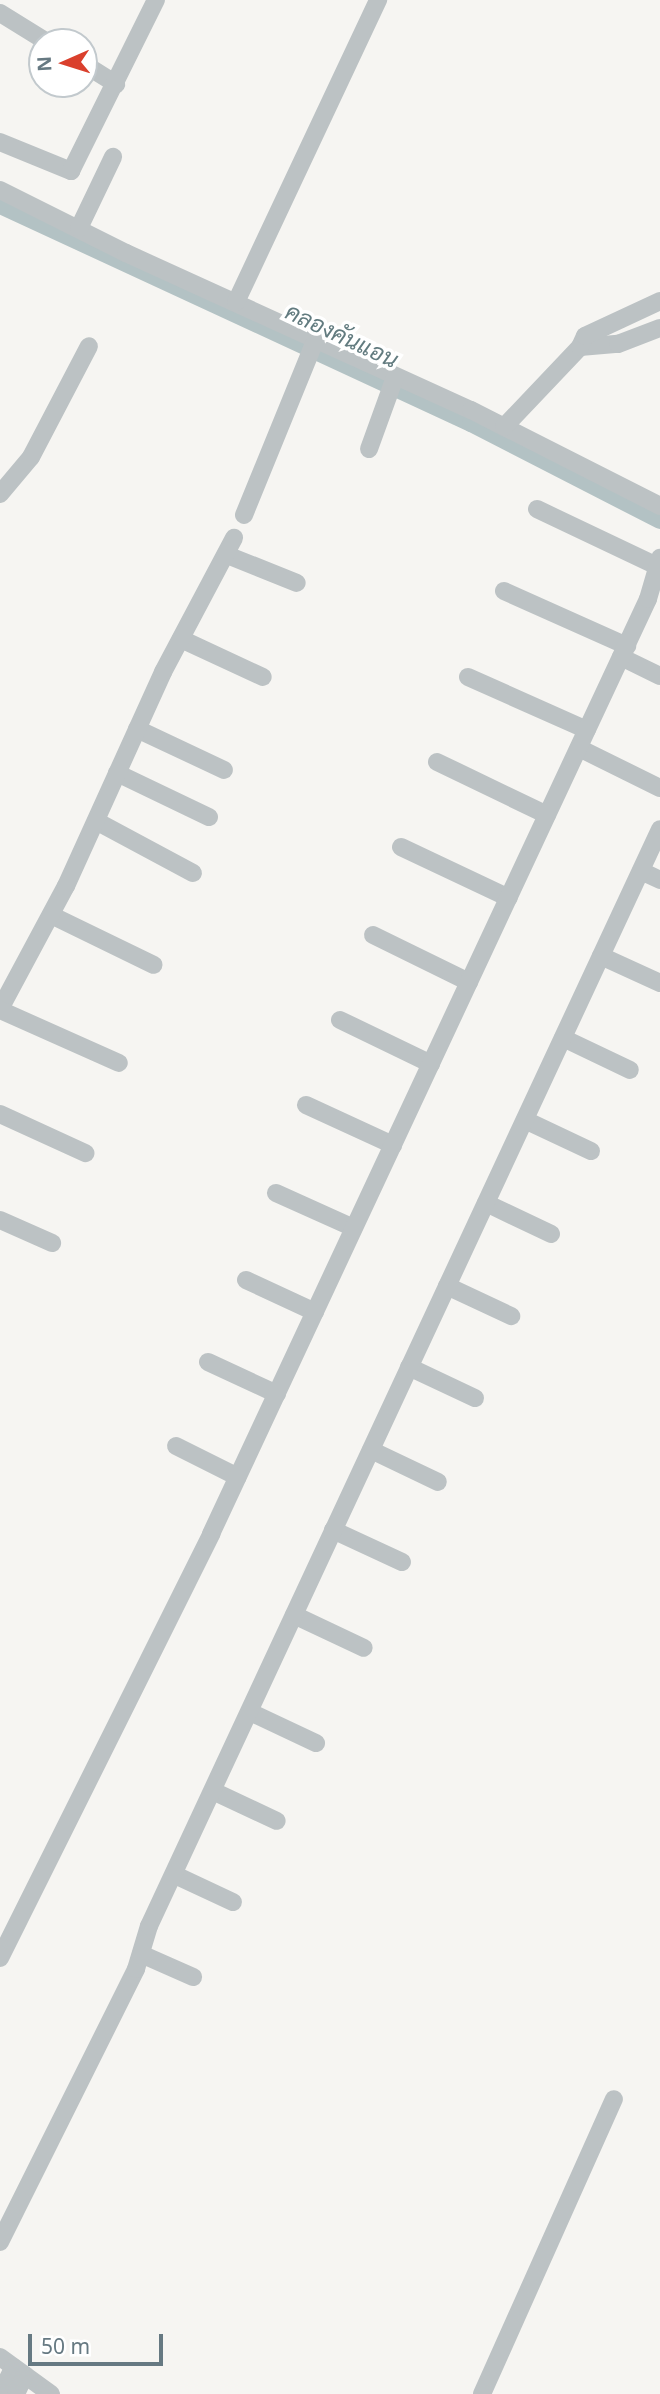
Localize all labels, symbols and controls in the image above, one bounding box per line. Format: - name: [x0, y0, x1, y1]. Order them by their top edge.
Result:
- north arrow: [28, 28, 98, 98]
- text: N: [31, 56, 57, 72]
- water label: คลองคันแอน: [281, 297, 403, 373]
- scale bar: [32, 2320, 166, 2364]
- text: 50 m: [41, 2332, 90, 2360]

